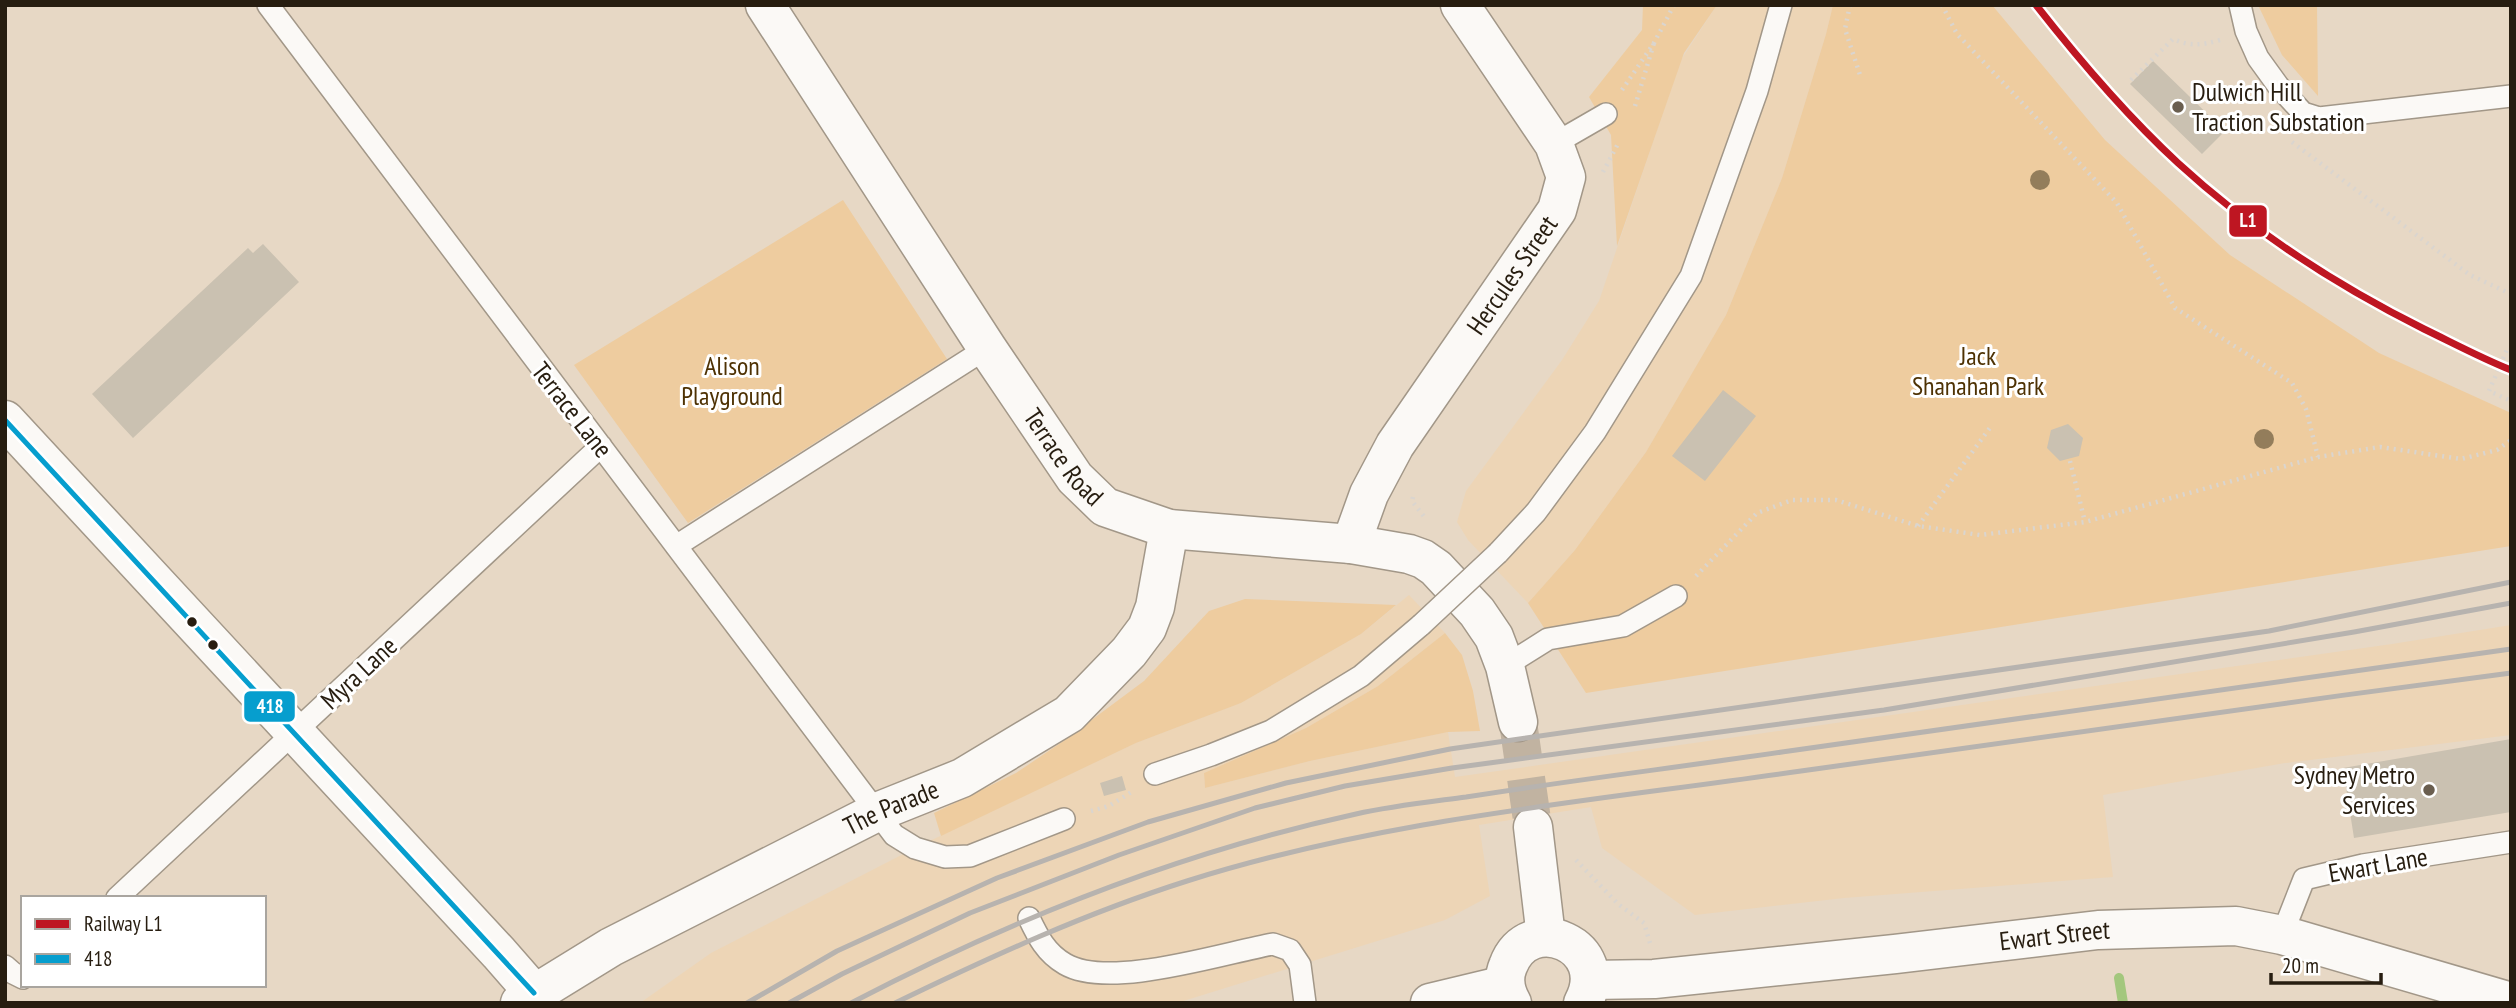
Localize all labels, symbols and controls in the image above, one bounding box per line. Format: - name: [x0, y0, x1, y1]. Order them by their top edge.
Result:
- place label: Dulwich Hill Traction Substation: [2192, 75, 2365, 138]
- marker: Dulwich Hill Traction Substation: [2170, 99, 2186, 115]
- line badge: L1: [2228, 204, 2268, 238]
- text: L1: [2239, 208, 2257, 232]
- street label: Hercules Street: [1459, 209, 1564, 341]
- park label: Jack Shanahan Park: [1912, 339, 2044, 402]
- park label: Alison Playground: [681, 349, 783, 412]
- street label: Terrace Lane: [525, 355, 620, 464]
- street label: Terrace Road: [1017, 402, 1111, 513]
- unlabelled marker: [185, 615, 199, 629]
- street label: Myra Lane: [314, 629, 404, 716]
- unlabelled marker: [206, 638, 220, 652]
- line badge: 418: [243, 690, 296, 723]
- text: 418: [256, 694, 284, 718]
- place label: Sydney Metro Services: [2294, 758, 2415, 821]
- street label: The Parade: [838, 772, 943, 842]
- marker: Sydney Metro Services: [2421, 782, 2437, 798]
- street label: Ewart Lane: [2326, 840, 2430, 889]
- legend: [21, 896, 266, 987]
- text: Railway L1: [84, 910, 163, 937]
- street label: Ewart Street: [1997, 913, 2110, 958]
- scale bar: [2271, 942, 2381, 986]
- text: 418: [84, 945, 112, 972]
- text: 20 m: [2282, 952, 2319, 979]

